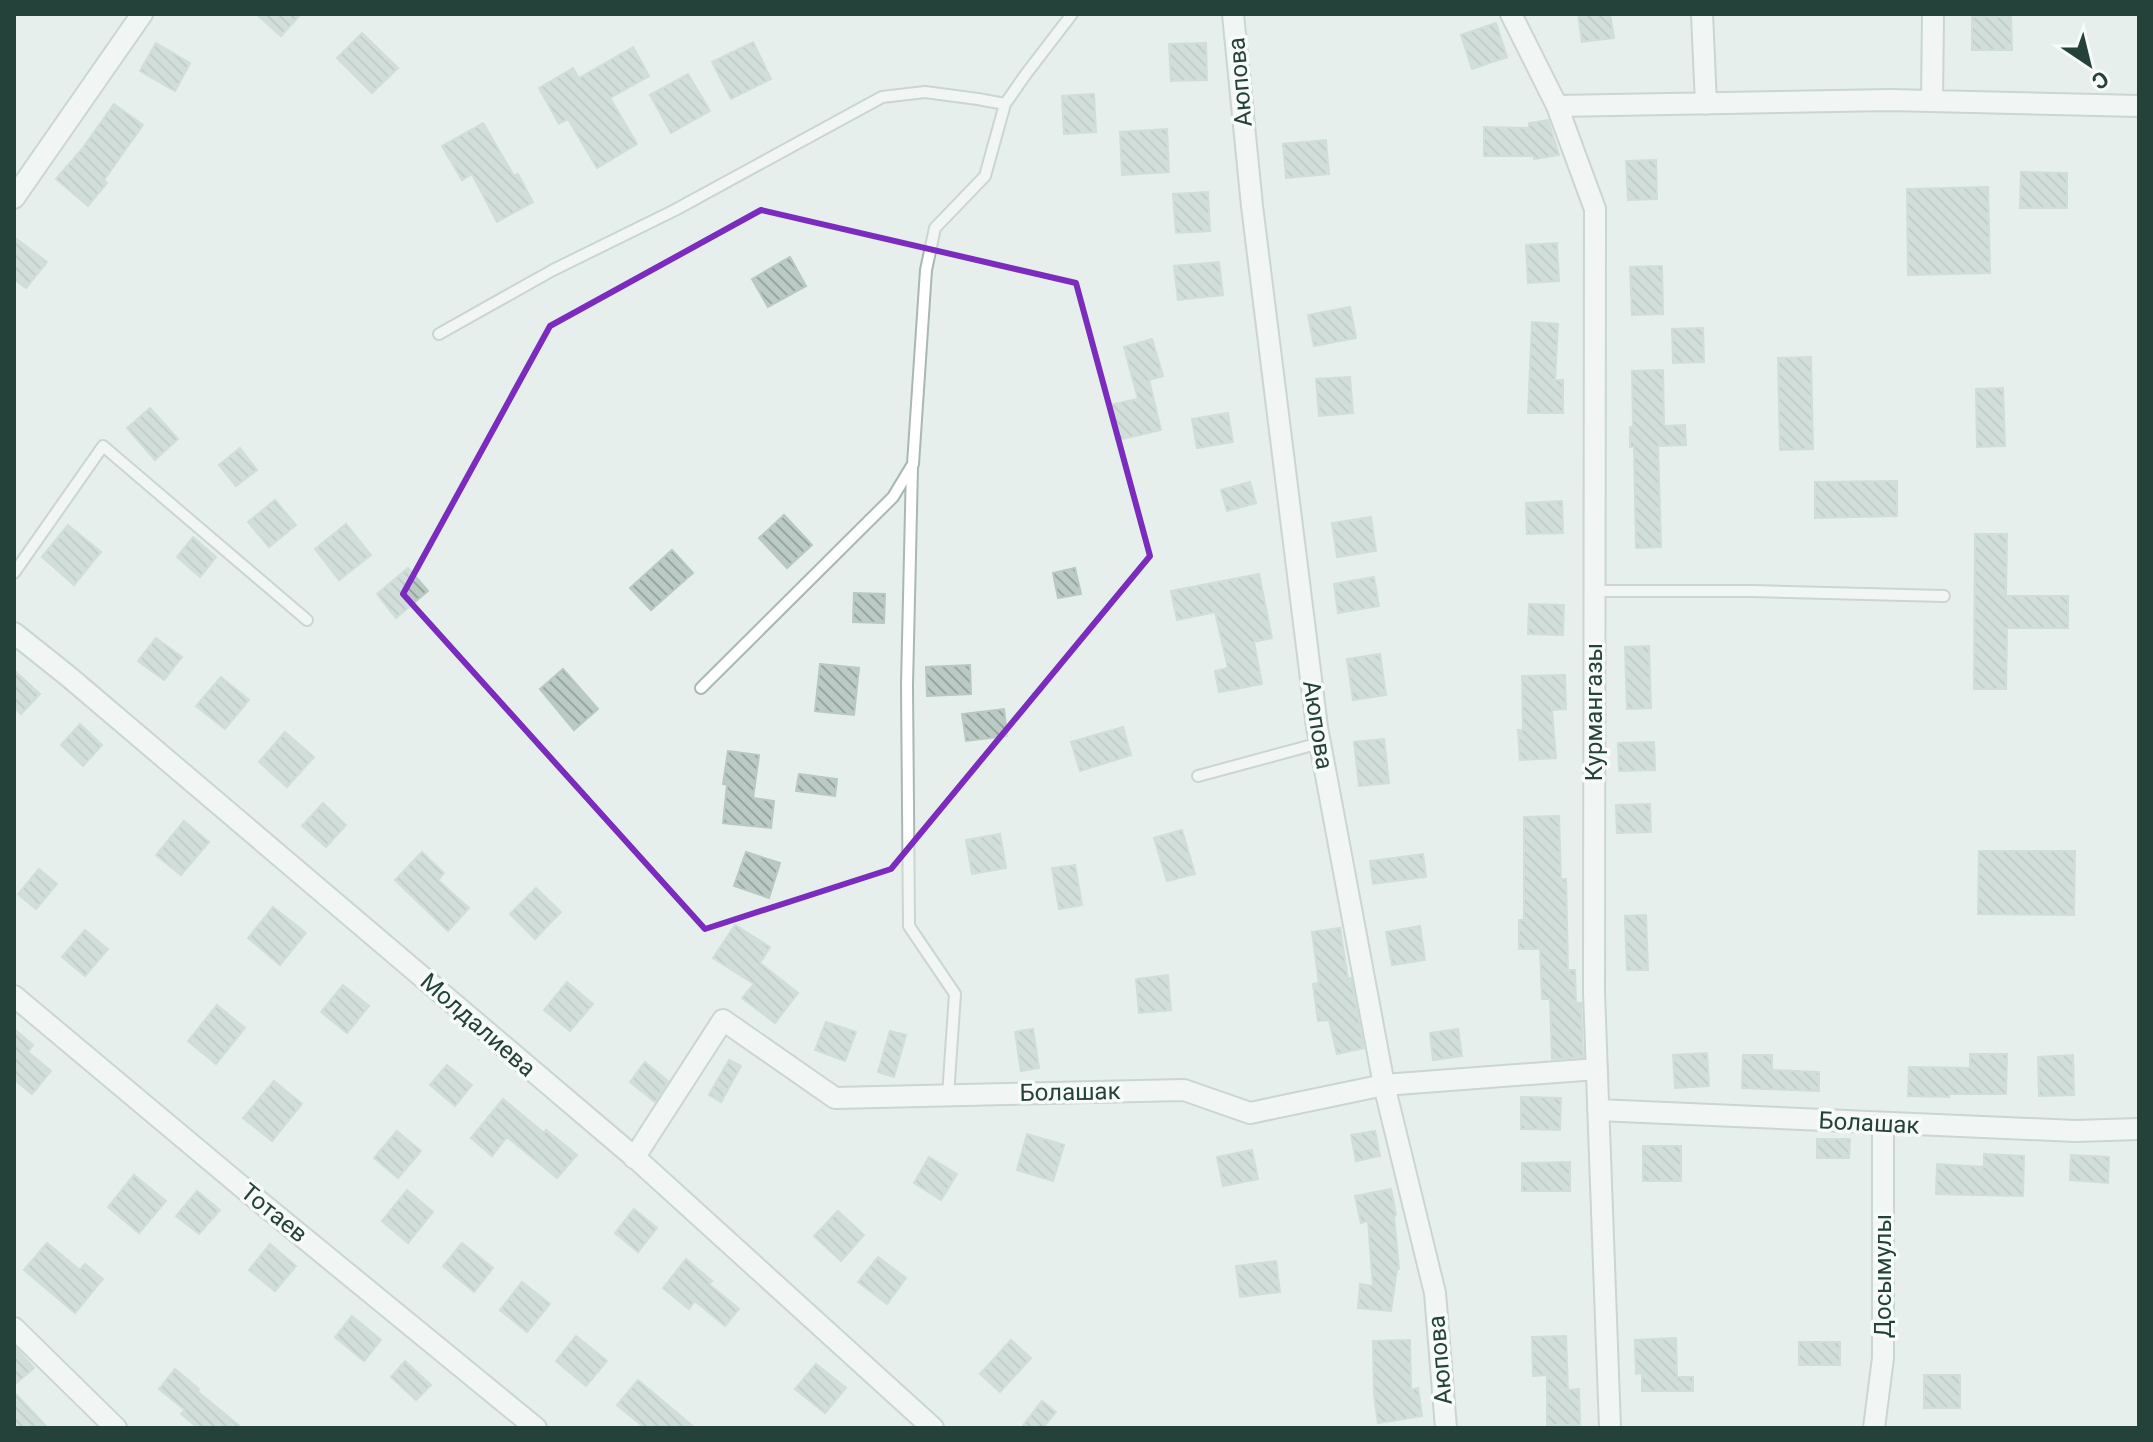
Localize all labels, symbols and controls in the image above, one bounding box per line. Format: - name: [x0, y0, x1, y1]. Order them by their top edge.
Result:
- north arrow: [2049, 24, 2129, 104]
- street label: Аюпова: [1222, 36, 1258, 128]
- text: С: [2087, 66, 2113, 94]
- street label: Курмангазы: [1580, 643, 1608, 781]
- street label: Аюпова: [1297, 679, 1339, 771]
- street label: Молдалиева: [415, 967, 541, 1083]
- street label: Болашак: [1019, 1077, 1121, 1107]
- street label: Болашак: [1818, 1106, 1920, 1140]
- street label: Тотаев: [235, 1178, 313, 1248]
- street label: Досымулы: [1869, 1214, 1897, 1338]
- street label: Аюпова: [1422, 1314, 1458, 1406]

